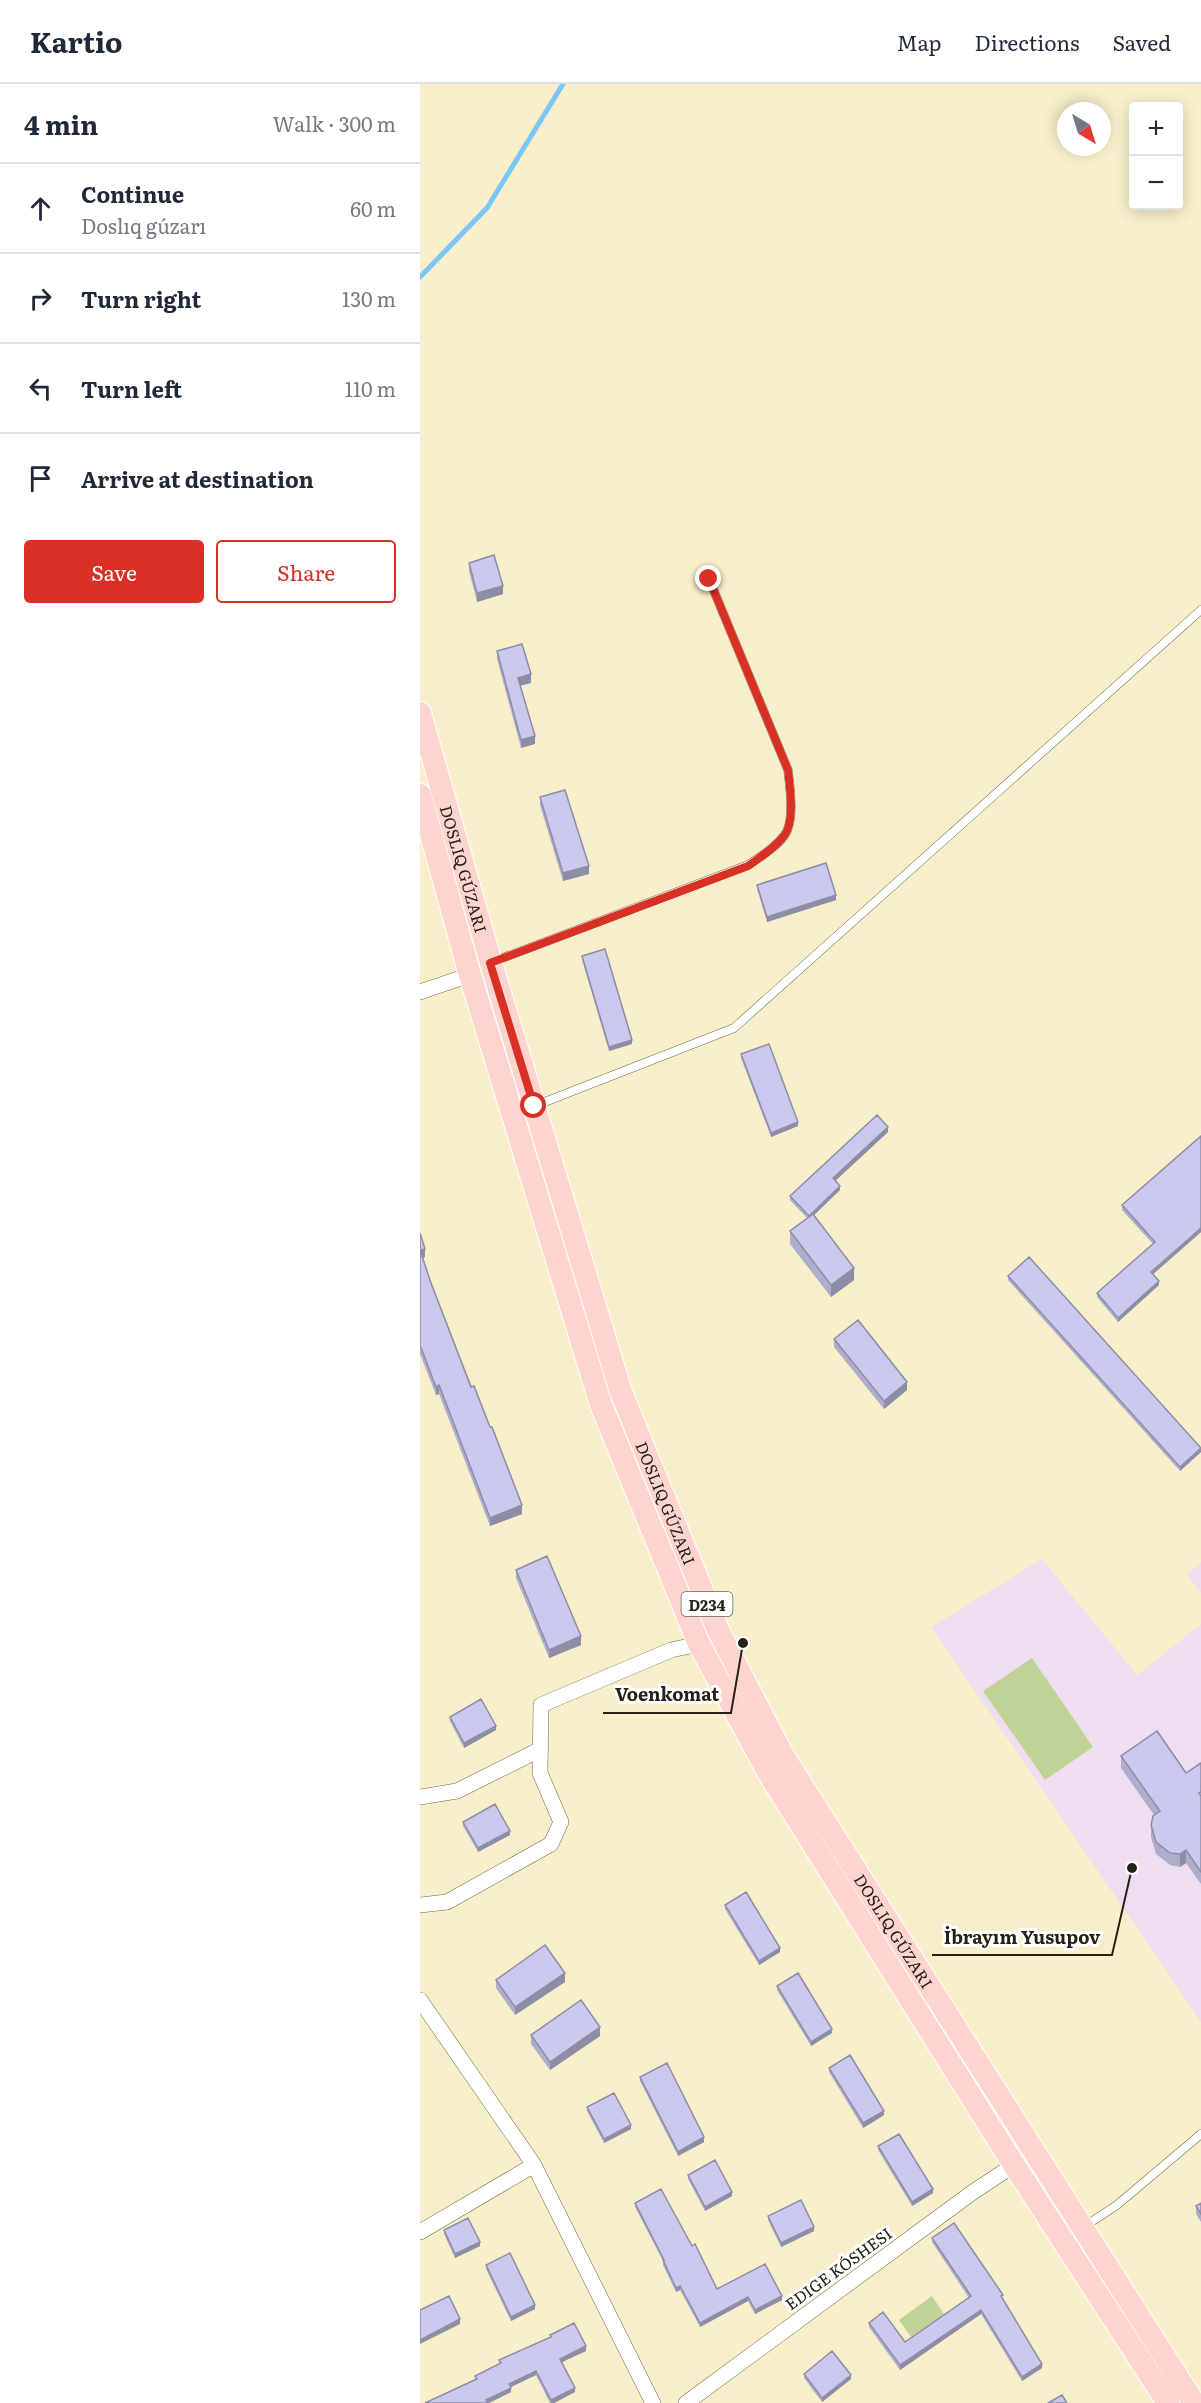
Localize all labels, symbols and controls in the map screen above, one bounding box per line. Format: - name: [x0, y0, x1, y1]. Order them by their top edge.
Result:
- text: Kartio: [30, 20, 123, 62]
- text: Map: [897, 26, 942, 57]
- text: Directions: [975, 26, 1080, 57]
- text: Saved: [1113, 26, 1171, 57]
- north arrow: [1057, 102, 1111, 156]
- map controls: [1129, 102, 1183, 210]
- button: +: [1129, 102, 1183, 156]
- text: 4 min: [24, 104, 98, 143]
- text: Walk · 300 m: [273, 108, 396, 138]
- button: −: [1129, 156, 1183, 210]
- text: Continue: [81, 177, 184, 210]
- icon: ahead: [24, 192, 57, 225]
- text: 60 m: [350, 193, 396, 223]
- text: Doslıq gúzarı: [81, 210, 206, 240]
- icon: right: [24, 282, 57, 315]
- text: Turn right: [81, 282, 201, 315]
- text: 130 m: [342, 283, 396, 313]
- icon: left: [24, 372, 57, 405]
- text: Turn left: [81, 372, 182, 405]
- text: 110 m: [345, 373, 396, 403]
- icon: arrive: [24, 462, 57, 495]
- text: Arrive at destination: [81, 462, 314, 495]
- button: Save: [24, 540, 204, 603]
- button: Share: [216, 540, 396, 603]
- route end: [695, 565, 721, 591]
- street label: DOSLIQ GÚZARI: [435, 802, 494, 935]
- route start: [520, 1092, 546, 1118]
- street label: DOSLIQ GÚZARI: [630, 1438, 702, 1568]
- road number: D234: [682, 1592, 732, 1616]
- callout: Voenkomat: [603, 1677, 731, 1713]
- text: Voenkomat: [615, 1680, 719, 1707]
- street label: DOSLIQ GÚZARI: [849, 1869, 940, 1993]
- callout: İbrayım Yusupov: [932, 1919, 1112, 1955]
- text: İbrayım Yusupov: [944, 1923, 1101, 1950]
- street label: EDIGE KÓSHESI: [779, 2221, 897, 2315]

